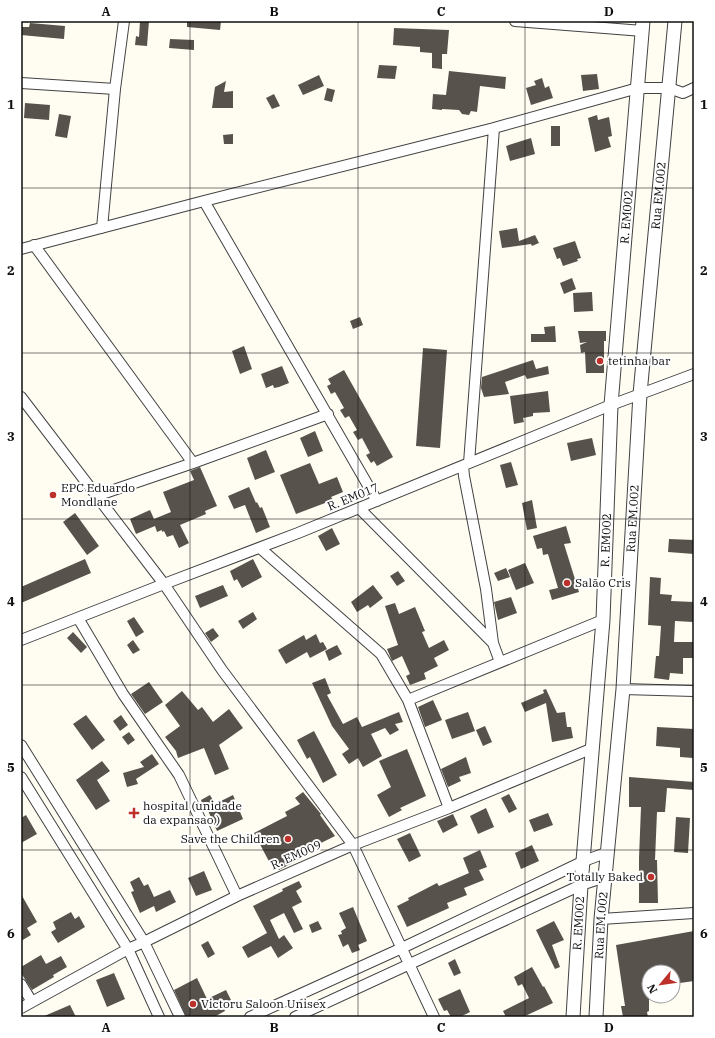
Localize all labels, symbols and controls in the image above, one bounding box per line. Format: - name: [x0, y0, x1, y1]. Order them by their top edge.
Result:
- text: A: [101, 3, 111, 20]
- text: B: [269, 3, 279, 20]
- text: C: [437, 3, 446, 20]
- text: D: [604, 3, 614, 20]
- text: 1: [7, 96, 15, 113]
- text: 1: [700, 96, 708, 113]
- street label: Rua EM.002: [647, 161, 669, 230]
- street label: R. EM002: [616, 189, 636, 244]
- text: 2: [7, 262, 15, 279]
- text: 2: [700, 262, 708, 279]
- place label: tetinha bar: [608, 353, 671, 368]
- marker: tetinha bar: [595, 356, 605, 366]
- text: 3: [7, 428, 15, 445]
- text: 3: [700, 428, 708, 445]
- street label: R. EM017: [325, 479, 381, 514]
- place label: EPC Eduardo Mondlane: [61, 480, 135, 509]
- street label: Rua EM.002: [623, 484, 642, 553]
- marker: EPC Eduardo Mondlane: [48, 490, 58, 500]
- street label: R. EM002: [597, 513, 614, 568]
- place label: Salão Cris: [575, 575, 631, 590]
- marker: Salão Cris: [562, 578, 572, 588]
- text: 4: [7, 593, 15, 610]
- text: 4: [700, 593, 708, 610]
- text: 5: [7, 759, 15, 776]
- text: 5: [700, 759, 708, 776]
- place label: hospital (unidade da expansao ): [143, 798, 242, 827]
- marker: hospital (unidade da expansao ): [128, 807, 140, 819]
- place label: Save the Children: [181, 831, 280, 846]
- marker: Save the Children: [283, 834, 293, 844]
- street label: R. EM009: [268, 837, 324, 872]
- place label: Totally Baked: [566, 869, 643, 884]
- marker: Totally Baked: [646, 872, 656, 882]
- street label: Rua EM.002: [591, 891, 611, 959]
- street label: R. EM002: [569, 896, 587, 951]
- text: 6: [7, 925, 15, 942]
- text: 6: [700, 925, 708, 942]
- north arrow: [641, 964, 681, 1004]
- text: N: [644, 981, 660, 996]
- place label: Victoru Saloon Unisex: [201, 996, 326, 1011]
- marker: Victoru Saloon Unisex: [188, 999, 198, 1009]
- text: A: [101, 1019, 111, 1036]
- text: B: [269, 1019, 279, 1036]
- text: C: [437, 1019, 446, 1036]
- text: D: [604, 1019, 614, 1036]

